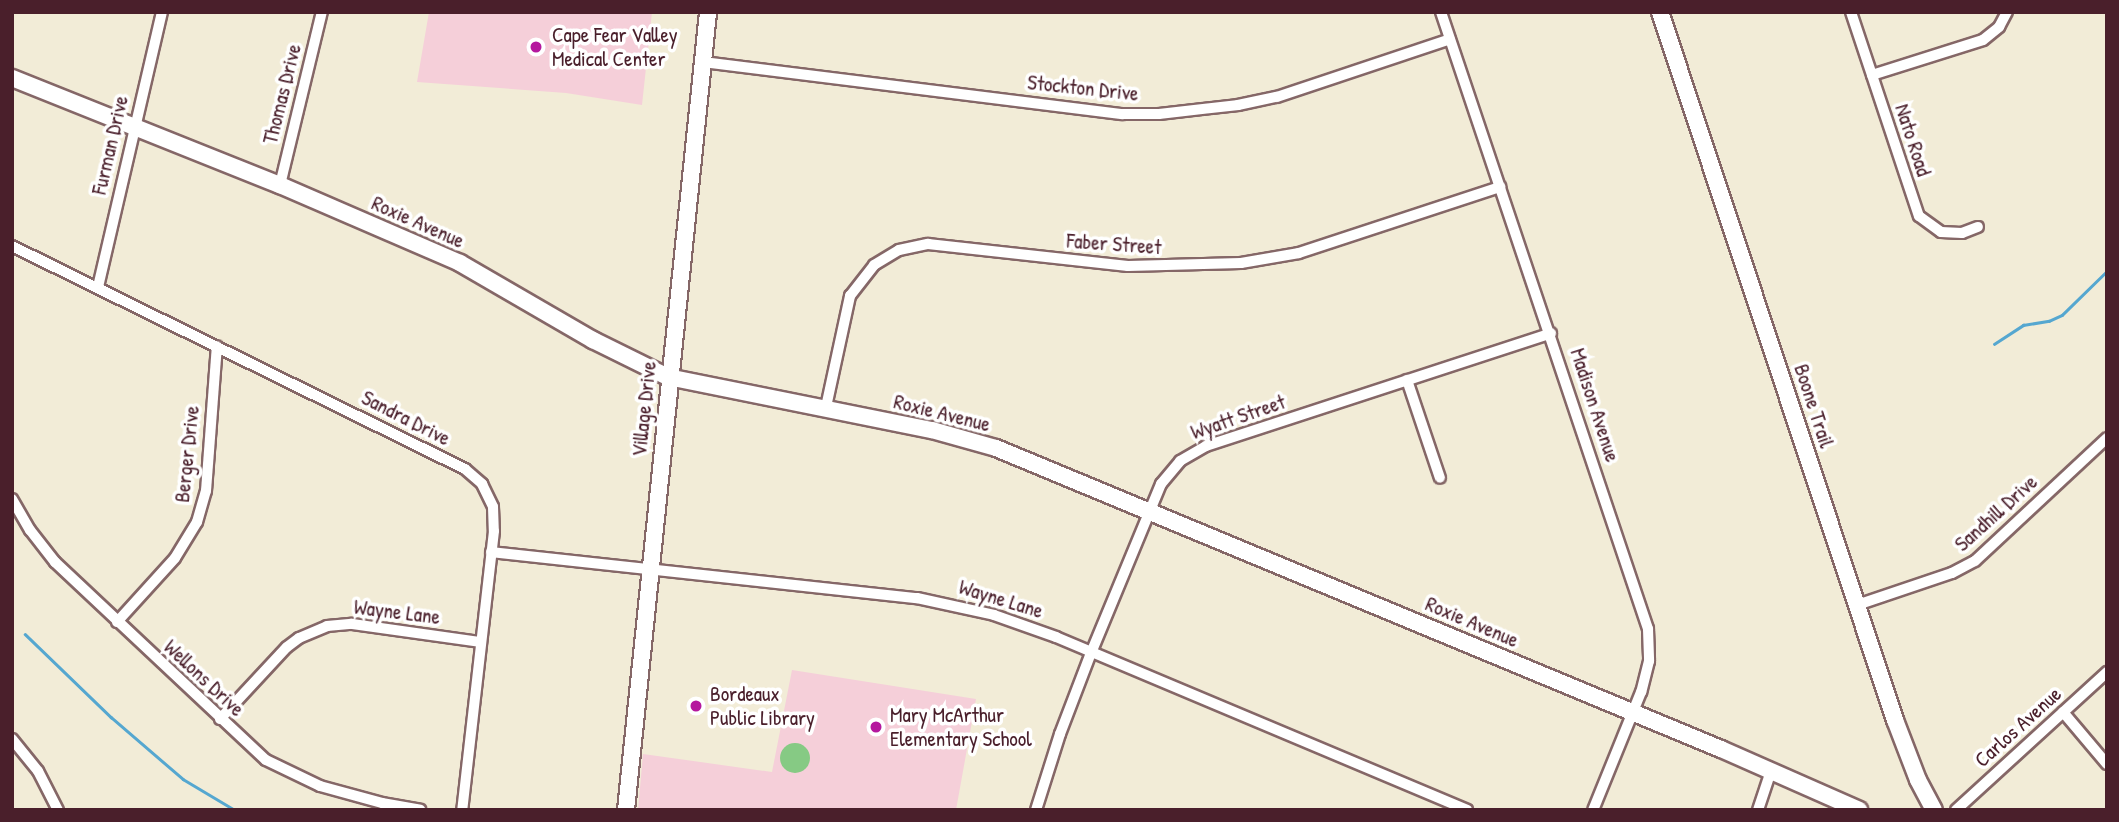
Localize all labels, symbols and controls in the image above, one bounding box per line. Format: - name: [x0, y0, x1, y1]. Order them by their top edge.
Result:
- place label: Cape Fear Valley Medical Center: [552, 22, 678, 72]
- marker: Cape Fear Valley Medical Center: [526, 37, 546, 57]
- street label: Thomas Drive: [257, 41, 307, 147]
- street label: Stockton Drive: [1026, 70, 1140, 106]
- street label: Furman Drive: [86, 93, 134, 197]
- street label: Nato Road: [1890, 101, 1936, 179]
- street label: Roxie Avenue: [368, 190, 468, 254]
- street label: Faber Street: [1066, 228, 1162, 260]
- street label: Madison Avenue: [1565, 345, 1625, 465]
- street label: Village Drive: [626, 360, 662, 458]
- street label: Boone Trail: [1789, 361, 1839, 451]
- street label: Sandra Drive: [357, 385, 455, 451]
- street label: Roxie Avenue: [891, 389, 993, 437]
- street label: Wyatt Street: [1187, 389, 1289, 445]
- street label: Berger Drive: [169, 404, 205, 504]
- street label: Sandhill Drive: [1949, 469, 2043, 557]
- street label: Wayne Lane: [956, 574, 1046, 624]
- street label: Roxie Avenue: [1422, 591, 1522, 653]
- street label: Wayne Lane: [352, 594, 442, 630]
- street label: Wellons Drive: [159, 634, 249, 722]
- place label: Bordeaux Public Library: [710, 681, 815, 731]
- street label: Carlos Avenue: [1969, 681, 2067, 773]
- marker: Bordeaux Public Library: [688, 698, 704, 714]
- place label: Mary McArthur Elementary School: [890, 702, 1032, 752]
- marker: Mary McArthur Elementary School: [868, 719, 884, 735]

